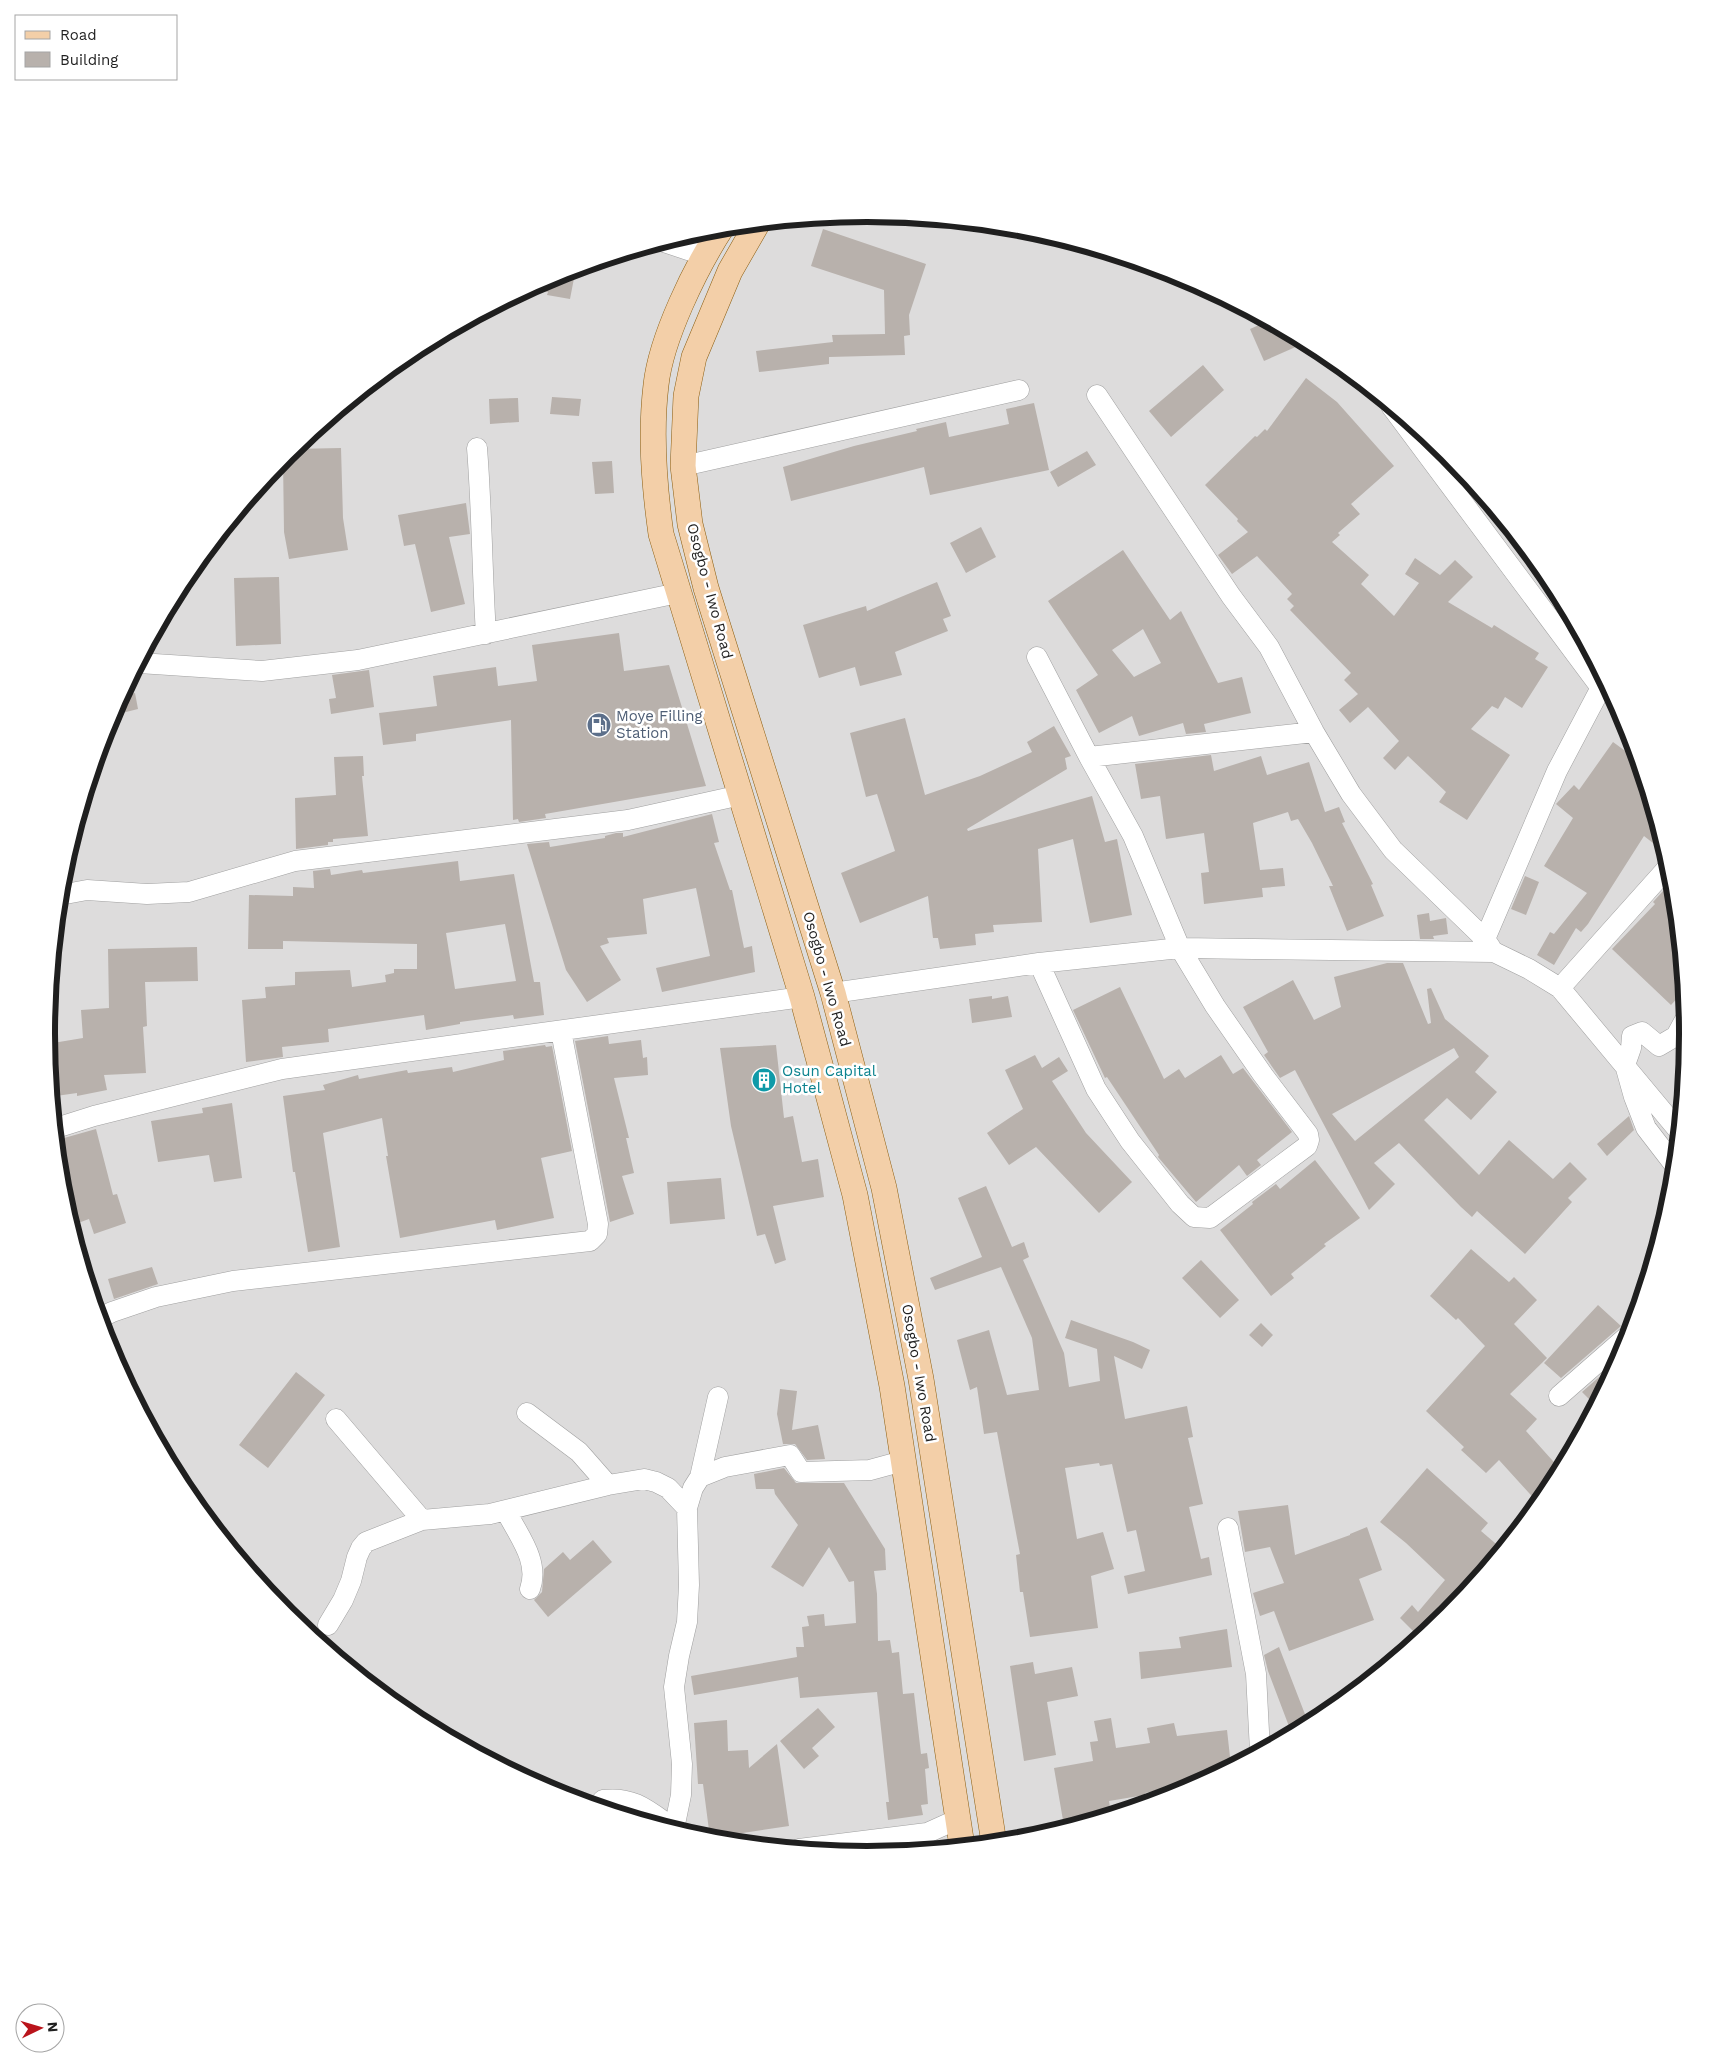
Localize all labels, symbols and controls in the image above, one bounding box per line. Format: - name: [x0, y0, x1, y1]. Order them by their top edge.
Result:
- legend: [15, 15, 178, 80]
- text: Road: [60, 26, 97, 44]
- text: Building: [60, 51, 118, 69]
- street label: Osogbo - Iwo Road: [683, 521, 737, 661]
- place label: Moye Filling Station: [616, 707, 703, 742]
- fuel station icon: Moye Filling Station: [586, 712, 612, 738]
- street label: Osogbo - Iwo Road: [799, 909, 855, 1049]
- place label: Osun Capital Hotel: [782, 1062, 877, 1097]
- building icon: Osun Capital Hotel: [751, 1067, 777, 1093]
- street label: Osogbo - Iwo Road: [898, 1303, 940, 1443]
- north arrow: [15, 2003, 65, 2053]
- text: N: [45, 2021, 61, 2033]

